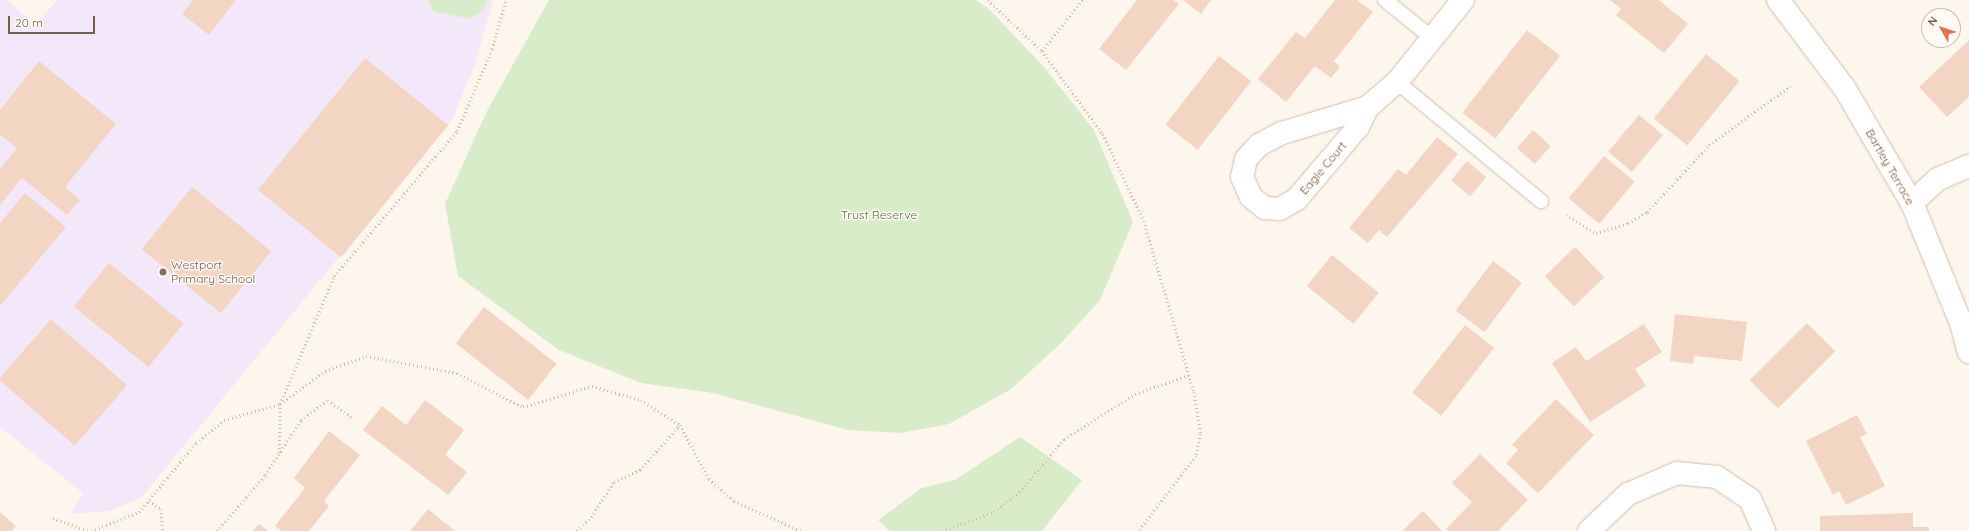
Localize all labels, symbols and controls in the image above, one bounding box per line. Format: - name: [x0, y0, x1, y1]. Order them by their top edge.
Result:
- scale bar: [10, 8, 97, 34]
- north arrow: [1921, 8, 1961, 48]
- text: N: [1924, 14, 1940, 29]
- text: 20 m: [15, 15, 43, 30]
- street label: Bartley Terrace: [1862, 127, 1918, 207]
- street label: Eagle Court: [1297, 139, 1349, 197]
- park label: Trust Reserve: [841, 208, 917, 222]
- place label: Westport Primary School: [171, 258, 255, 286]
- marker: Westport Primary School: [158, 267, 168, 277]

